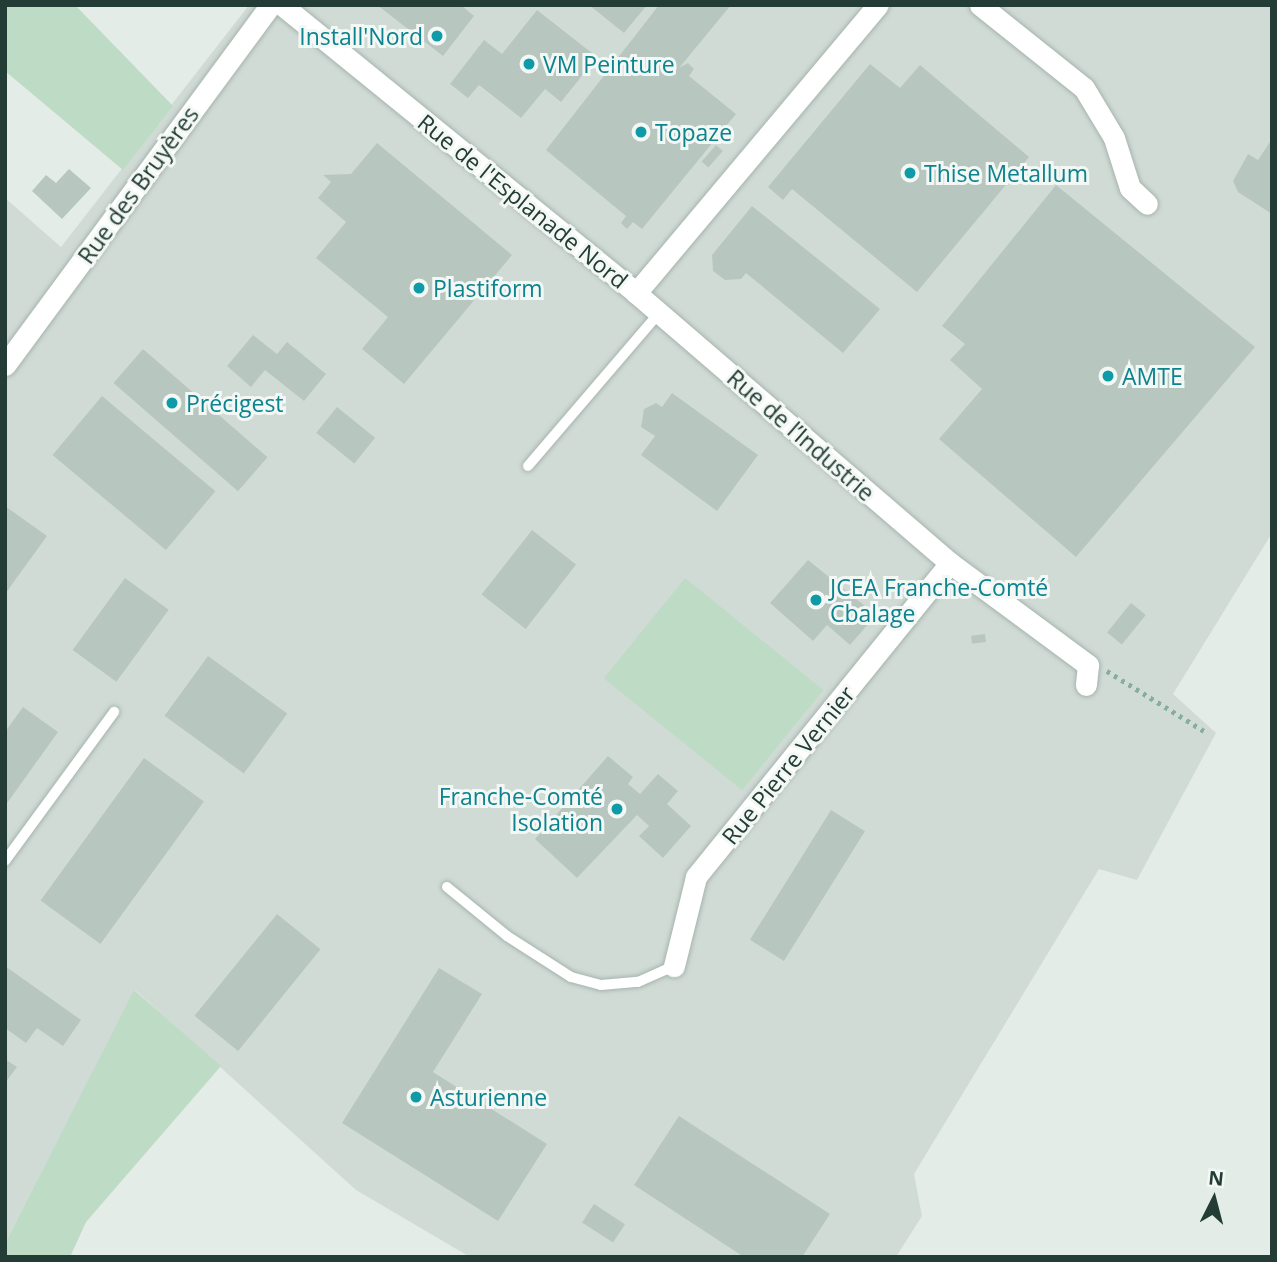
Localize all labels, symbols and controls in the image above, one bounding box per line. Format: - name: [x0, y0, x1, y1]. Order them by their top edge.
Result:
- place label: Install'Nord: [299, 22, 423, 50]
- marker: Install'Nord: [429, 28, 445, 44]
- place label: VM Peinture: [543, 50, 675, 78]
- marker: VM Peinture: [521, 56, 537, 72]
- street label: Rue des Bruyères: [72, 101, 204, 269]
- street label: Rue de l'Esplanade Nord: [413, 108, 633, 294]
- place label: Topaze: [655, 118, 732, 146]
- marker: Topaze: [633, 124, 649, 140]
- place label: Thise Metallum: [924, 159, 1088, 187]
- marker: Thise Metallum: [902, 165, 918, 181]
- place label: Plastiform: [433, 274, 543, 302]
- marker: Plastiform: [411, 280, 427, 296]
- place label: AMTE: [1122, 362, 1183, 390]
- street label: Rue de l’Industrie: [722, 364, 880, 506]
- marker: AMTE: [1100, 368, 1116, 384]
- place label: Précigest: [186, 389, 284, 417]
- marker: Précigest: [164, 395, 180, 411]
- place label: JCEA Franche-Comté Cbalage: [830, 573, 1048, 627]
- marker: JCEA Franche-Comté Cbalage: [808, 592, 824, 608]
- street label: Rue Pierre Vernier: [716, 680, 860, 850]
- place label: Franche-Comté Isolation: [439, 782, 603, 836]
- marker: Franche-Comté Isolation: [609, 801, 625, 817]
- place label: Asturienne: [430, 1083, 547, 1111]
- marker: Asturienne: [408, 1089, 424, 1105]
- north arrow: [1179, 1164, 1249, 1234]
- text: N: [1207, 1164, 1225, 1192]

